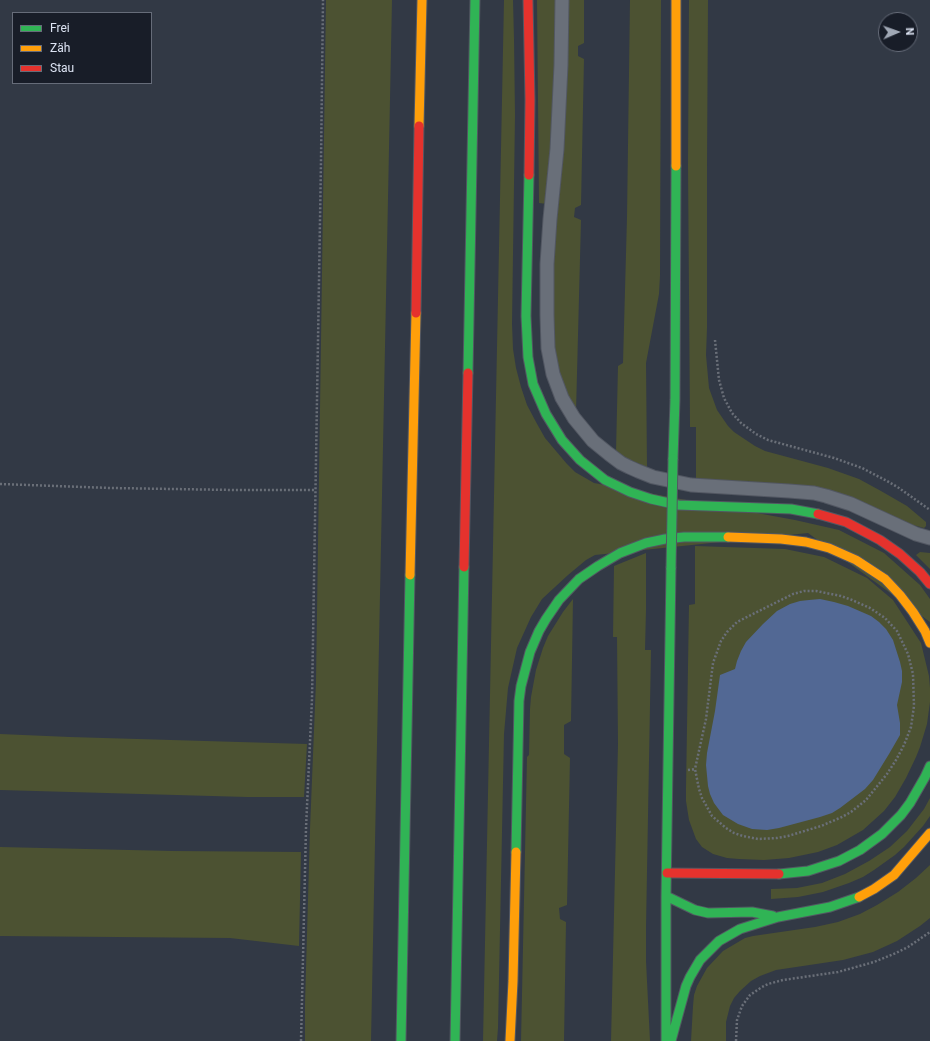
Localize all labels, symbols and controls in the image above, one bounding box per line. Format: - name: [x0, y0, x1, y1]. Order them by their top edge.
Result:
- legend: [12, 12, 152, 84]
- north arrow: [878, 12, 918, 52]
- text: Frei: [50, 21, 70, 35]
- text: N: [903, 27, 916, 36]
- text: Zäh: [50, 41, 70, 55]
- text: Stau: [50, 61, 74, 75]

